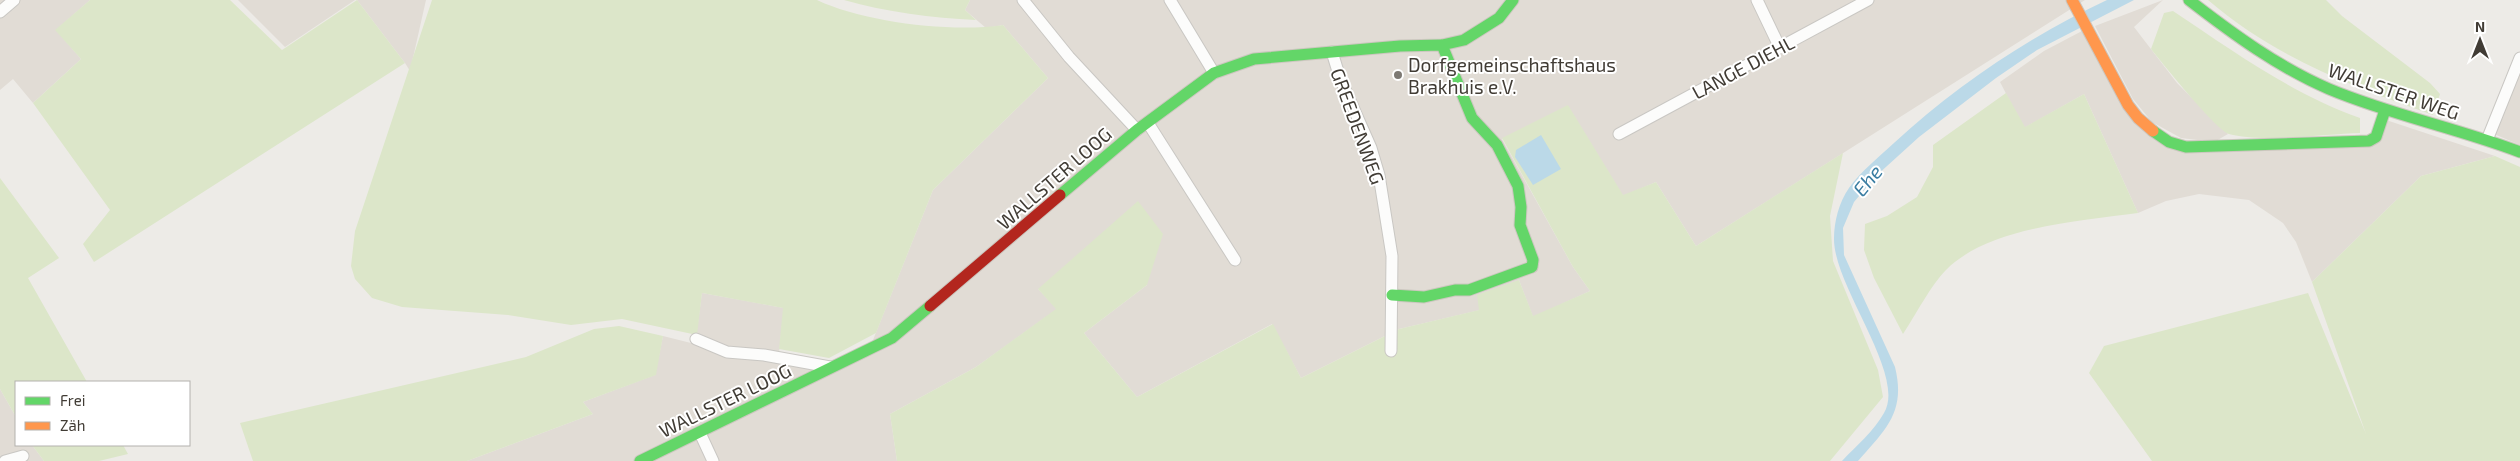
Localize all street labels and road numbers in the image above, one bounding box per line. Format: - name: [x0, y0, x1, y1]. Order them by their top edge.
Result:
- street label: LANGE DIEHL: [1688, 30, 1798, 104]
- street label: WALLSTER WEG: [2325, 58, 2463, 124]
- street label: GREEDENWEG: [1326, 65, 1390, 187]
- street label: WALLSTER LOOG: [992, 122, 1116, 234]
- street label: WALLSTER LOOG: [655, 358, 795, 442]

